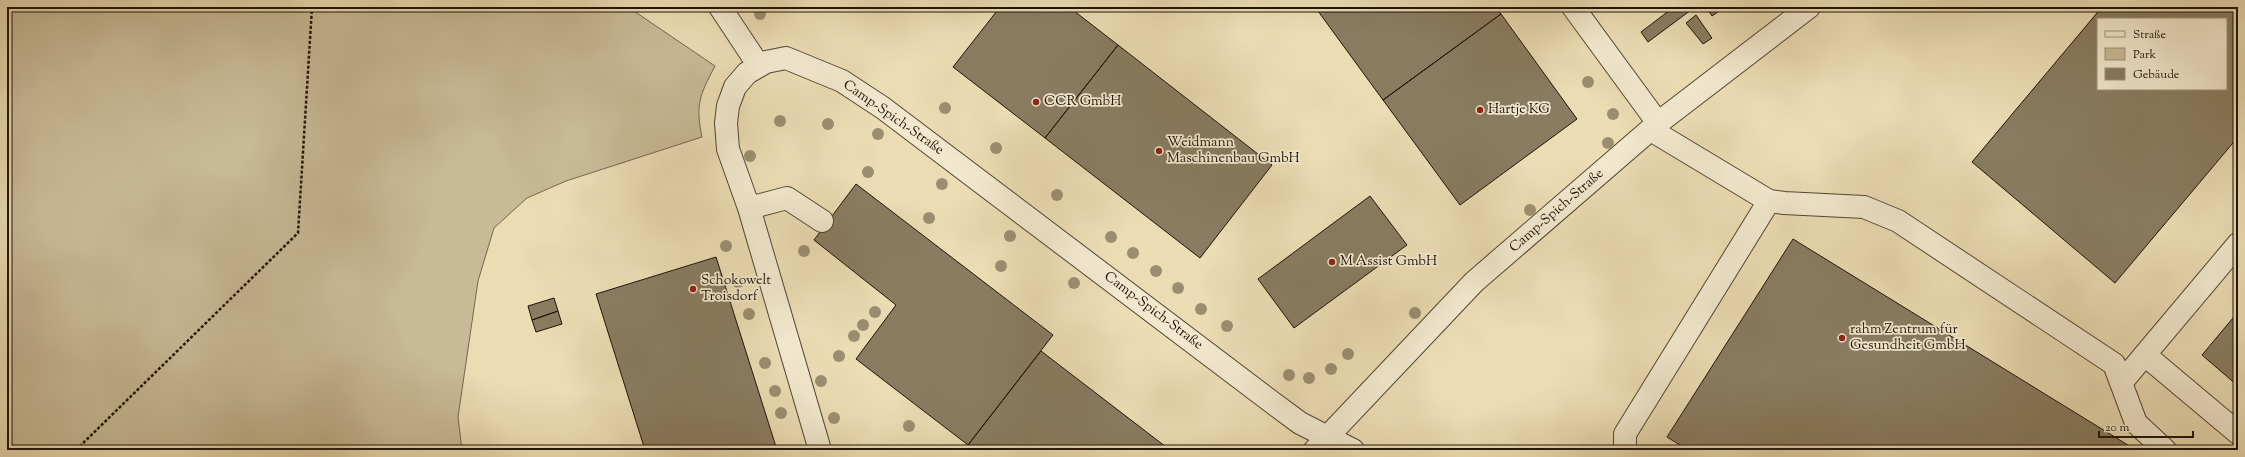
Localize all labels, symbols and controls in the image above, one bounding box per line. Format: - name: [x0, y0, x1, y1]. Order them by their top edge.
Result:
- legend: [2097, 18, 2227, 90]
- text: Straße: [2133, 26, 2167, 44]
- text: Park: [2133, 46, 2156, 64]
- text: Gebäude: [2133, 66, 2180, 84]
- street label: Camp-Spich-Straße: [838, 76, 948, 160]
- place label: CCR GmbH: [1044, 92, 1121, 112]
- marker: CCR GmbH: [1031, 97, 1041, 107]
- place label: Hartje KG: [1488, 100, 1550, 120]
- marker: Hartje KG: [1475, 105, 1485, 115]
- place label: Weidmann Maschinenbau GmbH: [1167, 133, 1300, 169]
- marker: Weidmann Maschinenbau GmbH: [1154, 146, 1164, 156]
- street label: Camp-Spich-Straße: [1505, 164, 1609, 258]
- place label: M Assist GmbH: [1340, 252, 1437, 272]
- marker: M Assist GmbH: [1327, 257, 1337, 267]
- street label: Camp-Spich-Straße: [1099, 267, 1207, 355]
- place label: Schokowelt Troisdorf: [701, 271, 771, 307]
- marker: Schokowelt Troisdorf: [688, 284, 698, 294]
- place label: rahm Zentrum für Gesundheit GmbH: [1850, 320, 1966, 356]
- marker: rahm Zentrum für Gesundheit GmbH: [1837, 333, 1847, 343]
- scale bar: [2099, 413, 2193, 439]
- text: 20 m: [2105, 419, 2130, 437]

